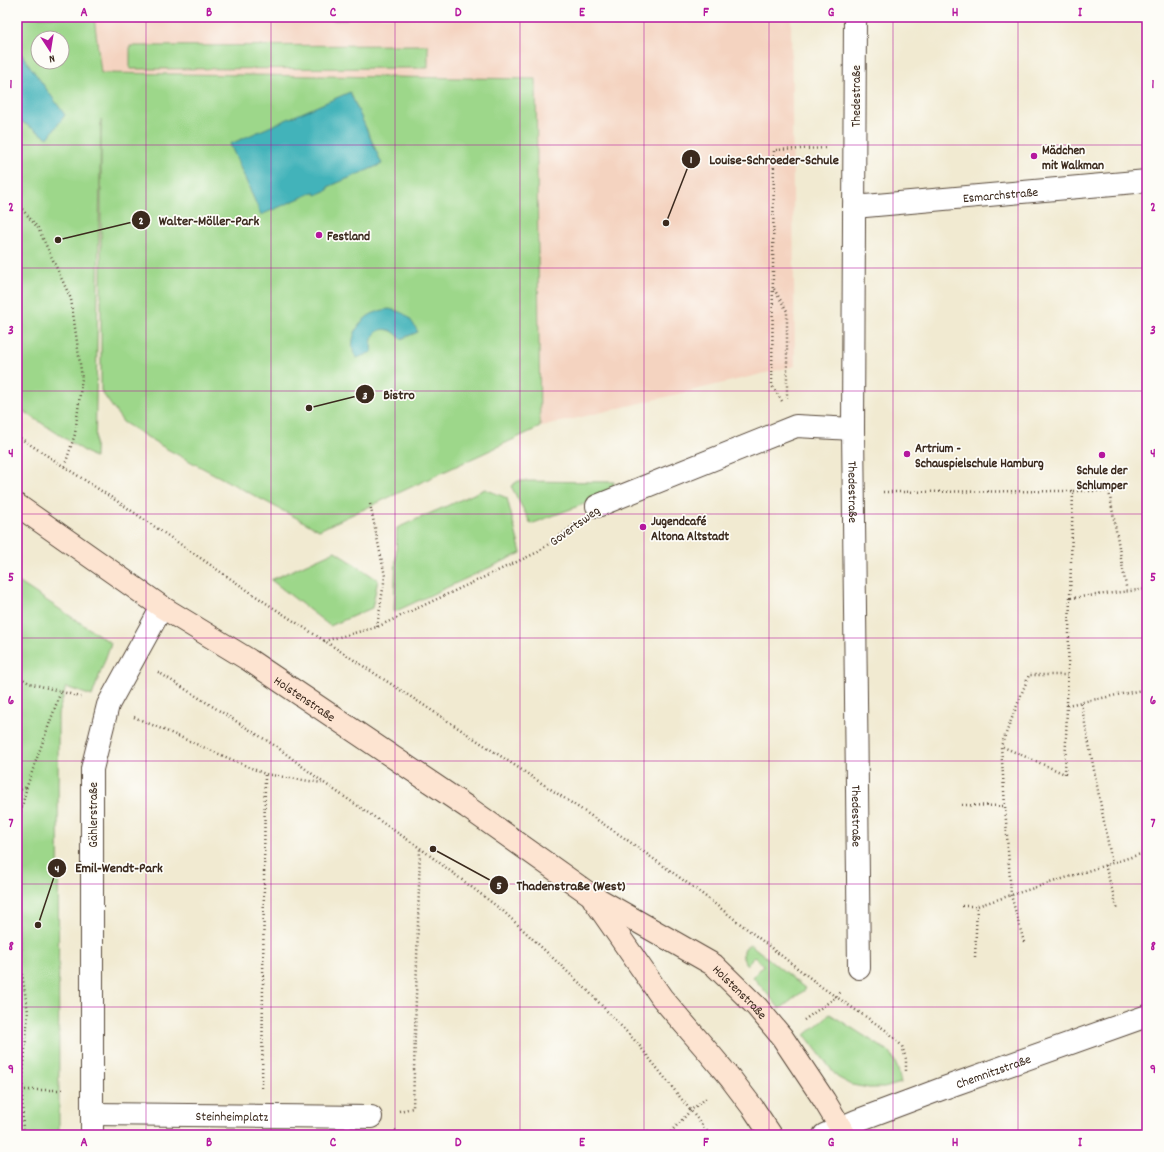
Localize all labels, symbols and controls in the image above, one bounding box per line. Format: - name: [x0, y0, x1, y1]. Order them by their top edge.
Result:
- text: A: [80, 4, 88, 23]
- text: B: [206, 4, 212, 23]
- text: C: [330, 4, 337, 23]
- text: D: [455, 4, 462, 23]
- text: E: [579, 4, 586, 23]
- text: F: [703, 4, 709, 23]
- text: G: [828, 4, 835, 23]
- text: H: [952, 4, 959, 23]
- text: I: [1078, 4, 1083, 23]
- north arrow: [30, 30, 70, 70]
- text: N: [47, 49, 56, 66]
- street label: Thedestraße: [848, 65, 867, 127]
- text: 1: [10, 76, 13, 95]
- text: 1: [1152, 76, 1155, 95]
- place label: Mädchen mit Walkman: [1042, 142, 1104, 176]
- callout: Louise-Schroeder-Schule: [681, 146, 847, 172]
- text: Louise-Schroeder-Schule: [709, 151, 839, 171]
- marker: Mädchen mit Walkman: [1029, 151, 1039, 161]
- text: 1: [690, 152, 693, 169]
- street label: Esmarchstraße: [962, 184, 1039, 209]
- text: 2: [8, 199, 14, 218]
- text: 2: [1150, 199, 1156, 218]
- callout: Walter-Möller-Park: [131, 207, 267, 233]
- text: Walter-Möller-Park: [159, 212, 259, 232]
- text: 2: [138, 213, 144, 230]
- place label: Festland: [327, 228, 370, 247]
- marker: Festland: [314, 230, 324, 240]
- text: 3: [8, 322, 14, 341]
- text: 3: [1150, 322, 1156, 341]
- callout: Bistro: [355, 381, 423, 407]
- text: Bistro: [383, 386, 415, 406]
- text: 3: [362, 388, 368, 405]
- place label: Artrium - Schauspielschule Hamburg: [915, 440, 1044, 474]
- text: 4: [8, 445, 14, 464]
- text: 4: [1150, 445, 1156, 464]
- marker: Artrium - Schauspielschule Hamburg: [902, 449, 912, 459]
- marker: Schule der Schlumper: [1097, 450, 1107, 460]
- street label: Thedestraße: [841, 461, 861, 523]
- place label: Schule der Schlumper: [1076, 462, 1129, 496]
- street label: Govertsweg: [546, 502, 605, 552]
- place label: Jugendcafé Altona Altstadt: [651, 513, 729, 547]
- marker: Jugendcafé Altona Altstadt: [638, 522, 648, 532]
- text: 5: [8, 569, 14, 588]
- text: 5: [1150, 569, 1156, 588]
- street label: Holstenstraße: [269, 672, 339, 728]
- text: 6: [8, 692, 15, 711]
- text: 6: [1150, 692, 1157, 711]
- street label: Gählerstraße: [85, 782, 104, 848]
- street label: Thedestraße: [845, 785, 865, 847]
- text: 7: [9, 815, 14, 834]
- text: 7: [1151, 815, 1156, 834]
- callout: Emil-Wendt-Park: [47, 855, 171, 881]
- text: Emil-Wendt-Park: [75, 859, 163, 879]
- text: 4: [55, 861, 60, 878]
- callout: Thadenstraße (West): [489, 872, 633, 898]
- text: Thadenstraße (West): [517, 877, 626, 897]
- text: 5: [496, 878, 502, 895]
- text: 8: [8, 938, 14, 957]
- text: 8: [1150, 938, 1156, 957]
- street label: Holstenstraße: [707, 961, 771, 1025]
- street label: Chemnitzstraße: [954, 1051, 1034, 1095]
- text: 9: [8, 1061, 14, 1080]
- text: 9: [1150, 1061, 1156, 1080]
- street label: Steinheimplatz: [196, 1108, 268, 1128]
- text: A: [80, 1134, 88, 1152]
- text: B: [206, 1134, 212, 1152]
- text: C: [330, 1134, 337, 1152]
- text: D: [455, 1134, 462, 1152]
- text: E: [579, 1134, 586, 1152]
- text: F: [703, 1134, 709, 1152]
- text: G: [828, 1134, 835, 1152]
- text: H: [952, 1134, 959, 1152]
- text: I: [1078, 1134, 1083, 1152]

